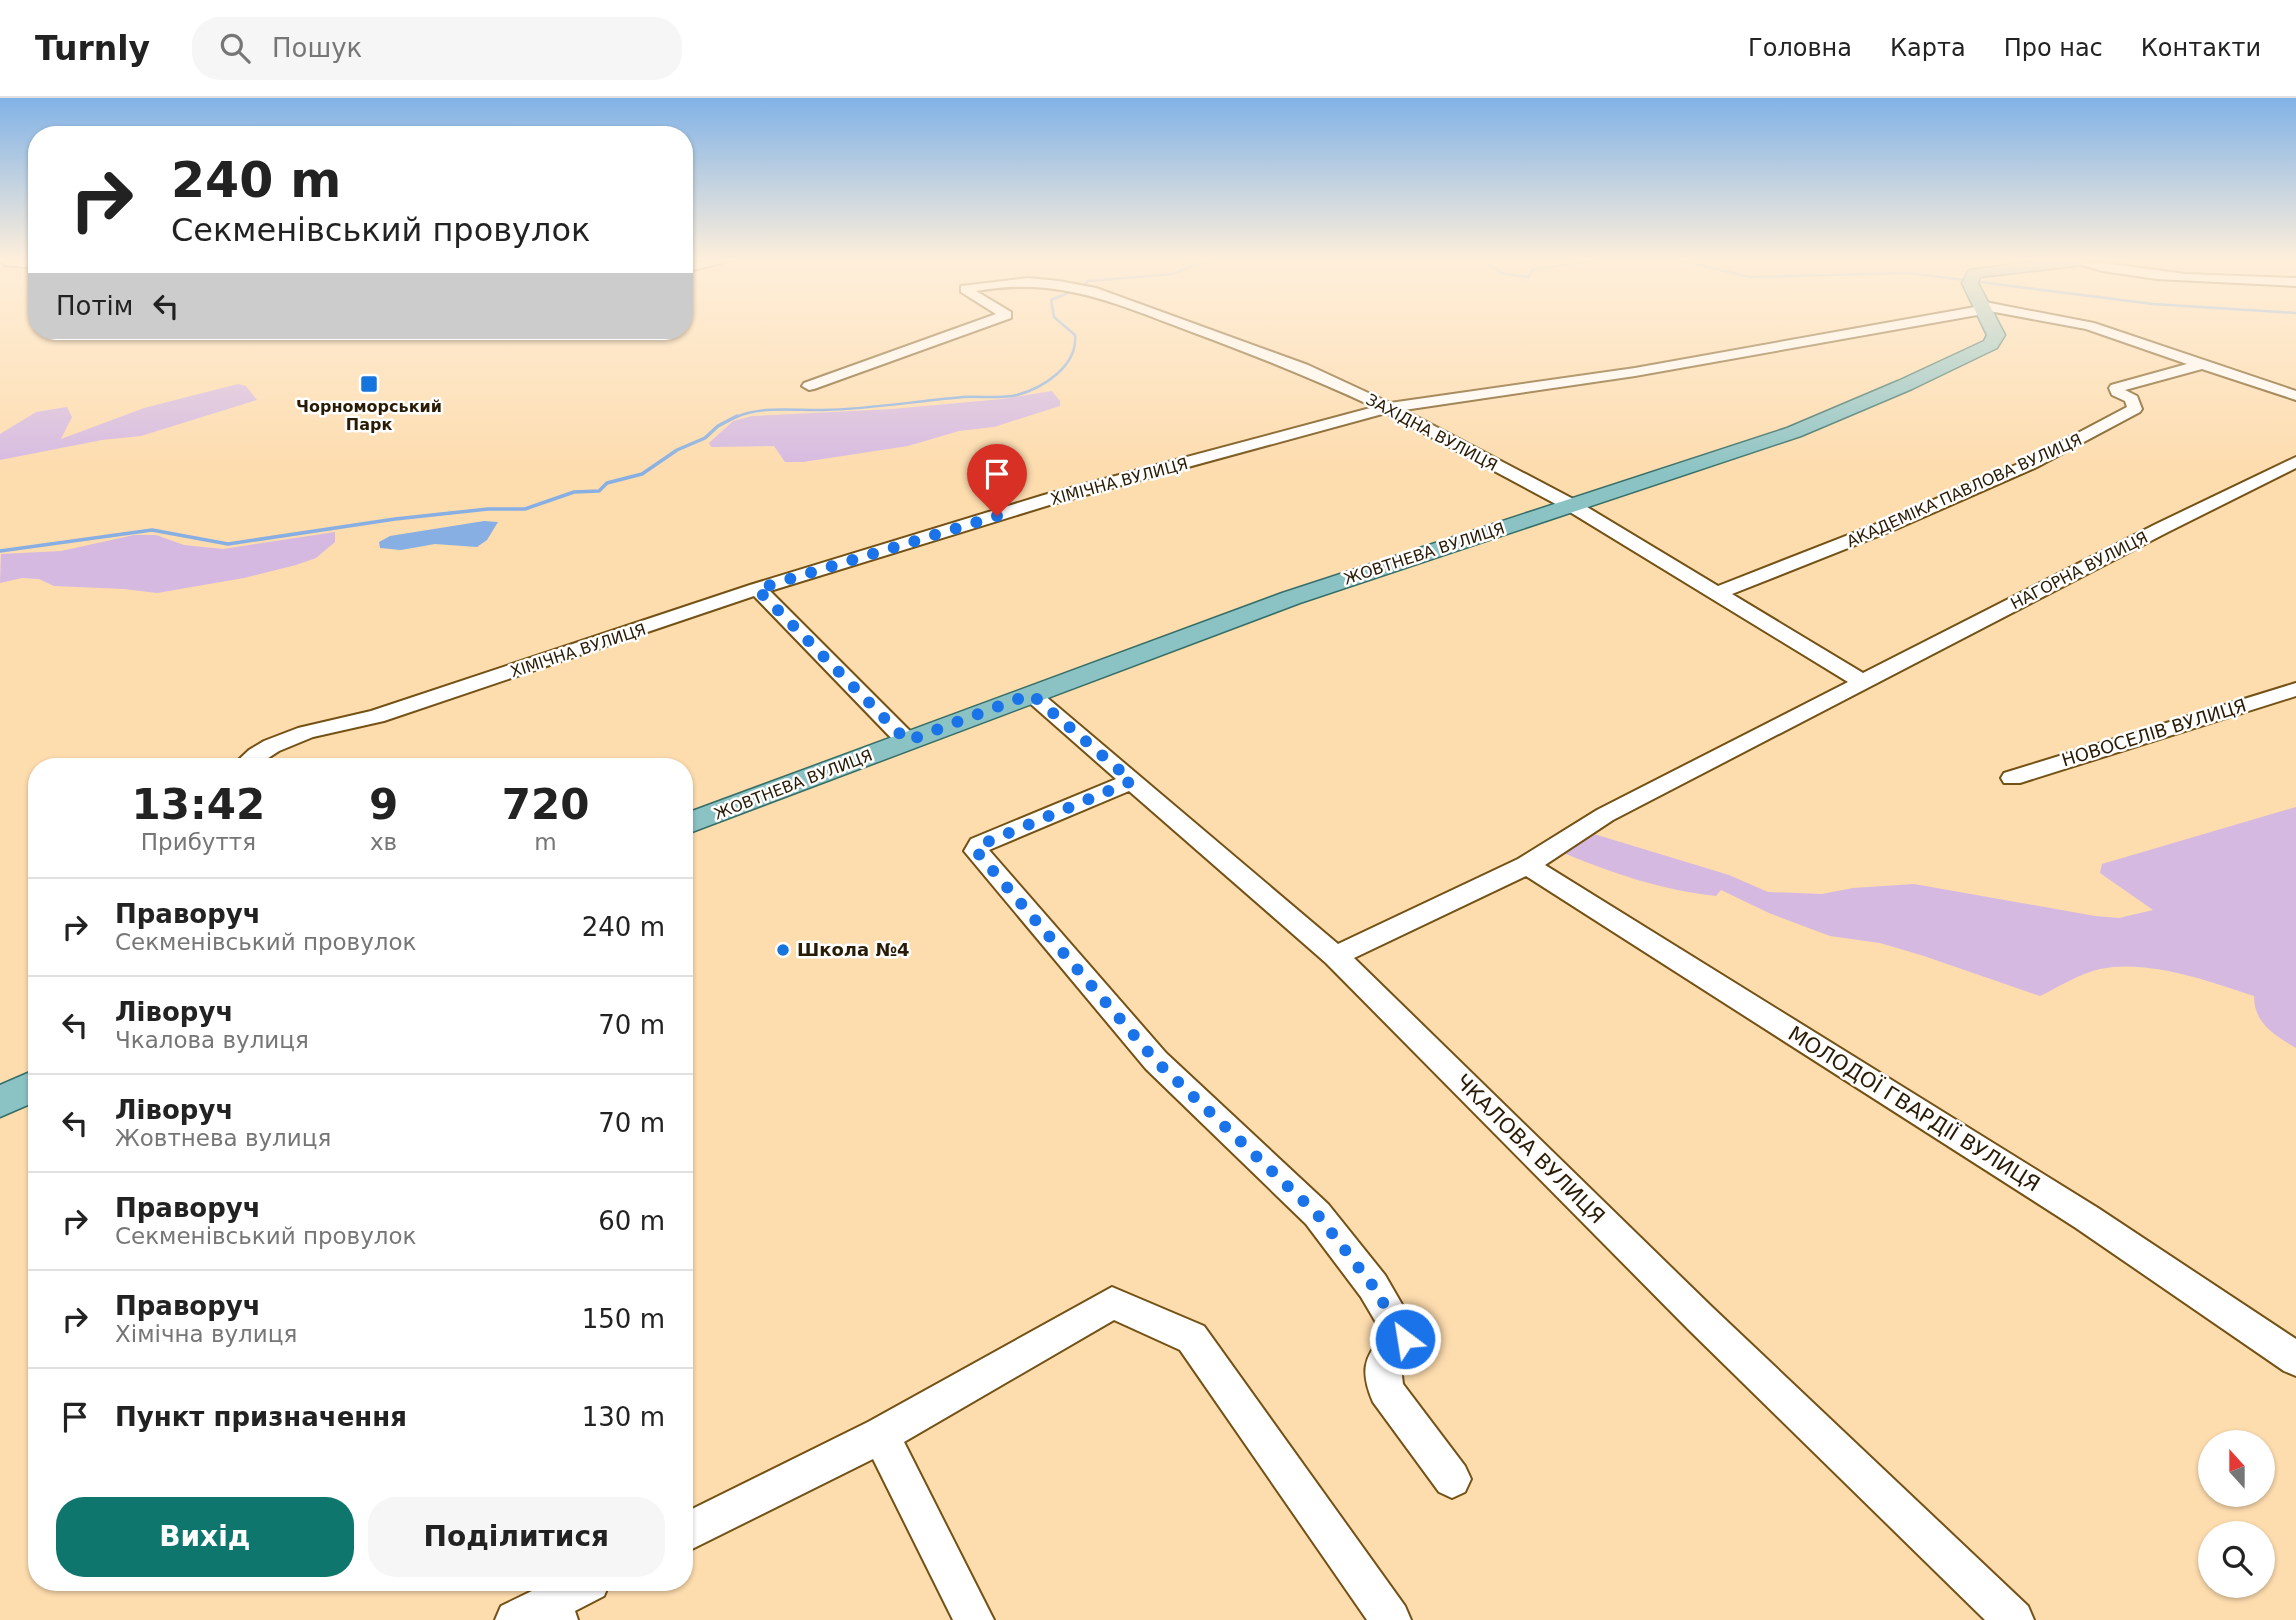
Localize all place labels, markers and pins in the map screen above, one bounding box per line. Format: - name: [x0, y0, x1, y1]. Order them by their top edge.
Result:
- marker: Чорноморський Парк: [359, 374, 379, 394]
- place label: Чорноморський Парк: [296, 397, 442, 434]
- pin: [967, 444, 1027, 516]
- place label: Школа №4: [797, 939, 910, 960]
- marker: Школа №4: [775, 942, 791, 958]

